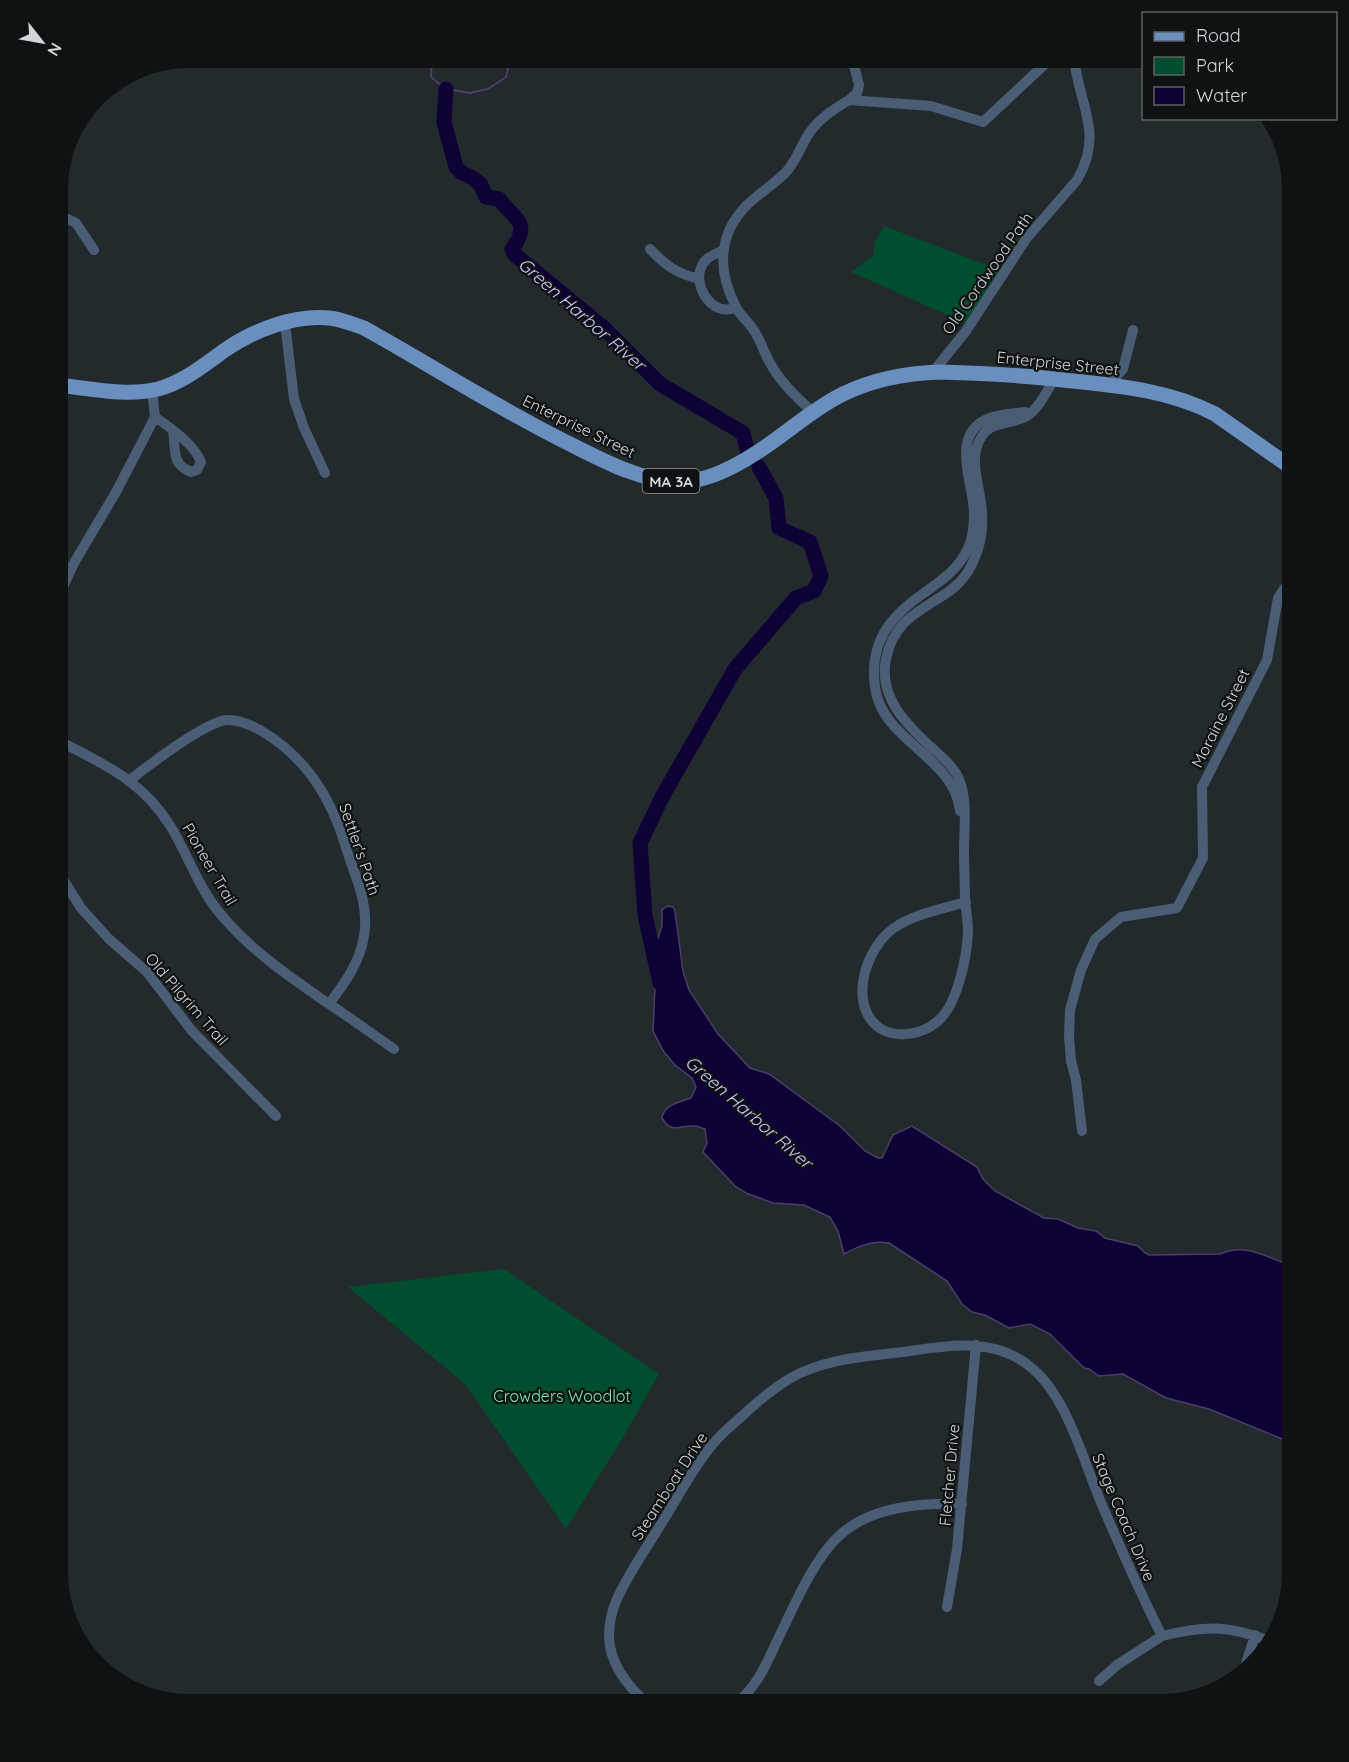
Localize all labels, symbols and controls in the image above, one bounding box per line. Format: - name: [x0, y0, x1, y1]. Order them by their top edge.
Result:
- north arrow: [12, 12, 72, 72]
- legend: [1142, 12, 1337, 120]
- text: Road: [1196, 24, 1241, 47]
- text: N: [43, 40, 66, 60]
- text: Park: [1196, 54, 1234, 77]
- text: Water: [1196, 84, 1247, 107]
- street label: Old Cordwood Path: [937, 208, 1037, 338]
- water label: Green Harbor River: [513, 252, 652, 377]
- street label: Enterprise Street: [996, 347, 1120, 379]
- street label: Enterprise Street: [519, 390, 639, 462]
- road number: MA 3A: [642, 469, 700, 493]
- street label: Moraine Street: [1186, 665, 1254, 771]
- street label: Settler's Path: [335, 800, 385, 898]
- street label: Pioneer Trail: [178, 819, 242, 909]
- street label: Old Pilgrim Trail: [141, 949, 233, 1049]
- water label: Green Harbor River: [680, 1050, 819, 1175]
- park label: Crowders Woodlot: [493, 1386, 631, 1406]
- street label: Fletcher Drive: [935, 1423, 963, 1527]
- street label: Steamboat Drive: [627, 1428, 711, 1544]
- street label: Stage Coach Drive: [1088, 1450, 1160, 1584]

